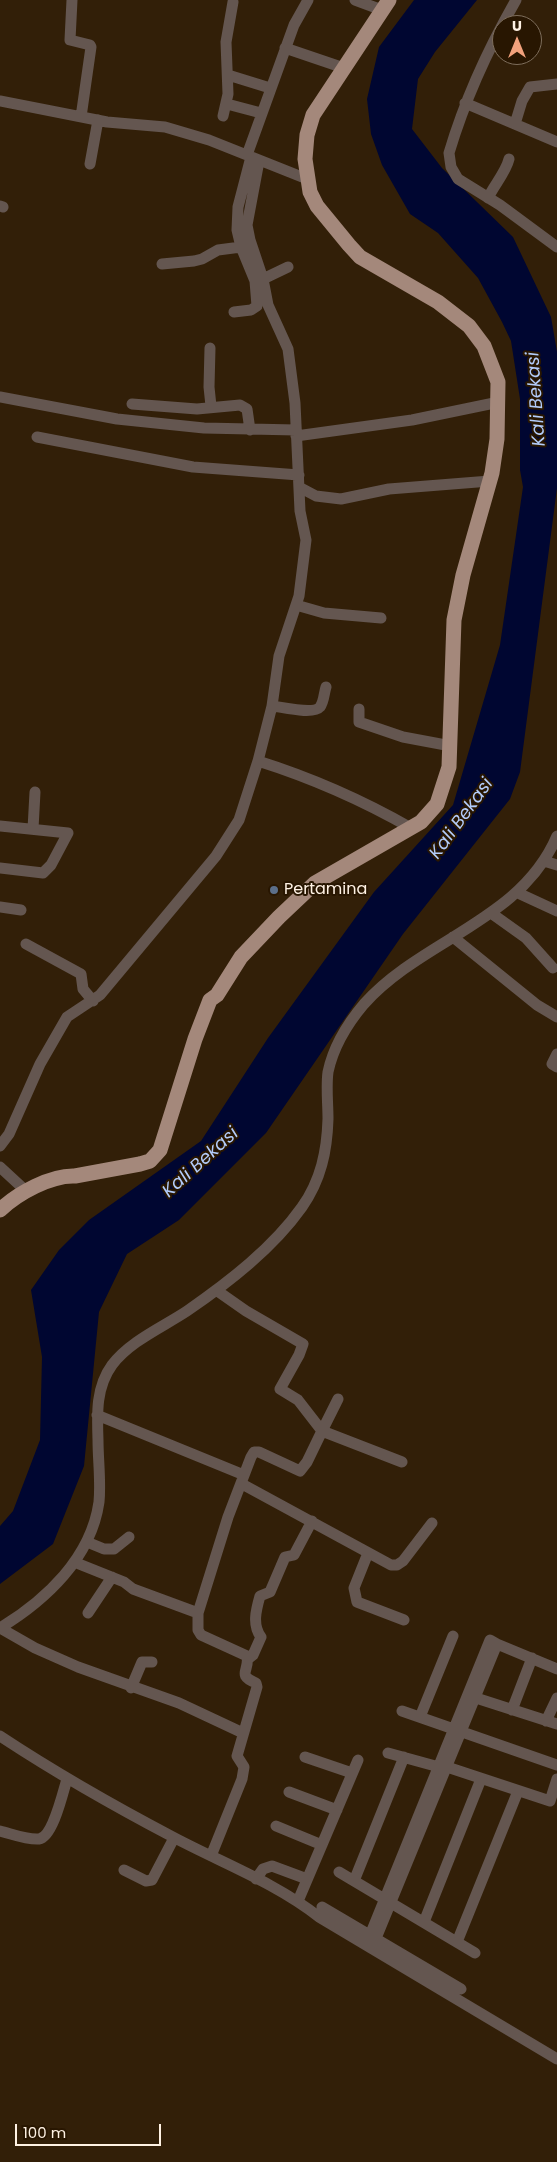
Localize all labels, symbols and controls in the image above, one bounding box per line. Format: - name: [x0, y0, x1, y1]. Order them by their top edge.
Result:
- north arrow: [492, 15, 542, 65]
- text: U: [512, 16, 522, 36]
- water label: Kali Bekasi: [523, 351, 551, 447]
- water label: Kali Bekasi: [425, 774, 499, 864]
- place label: Pertamina: [284, 880, 367, 900]
- marker: Pertamina: [268, 884, 280, 896]
- water label: Kali Bekasi: [159, 1123, 243, 1203]
- scale bar: [18, 2114, 164, 2146]
- text: 100 m: [23, 2122, 66, 2143]

